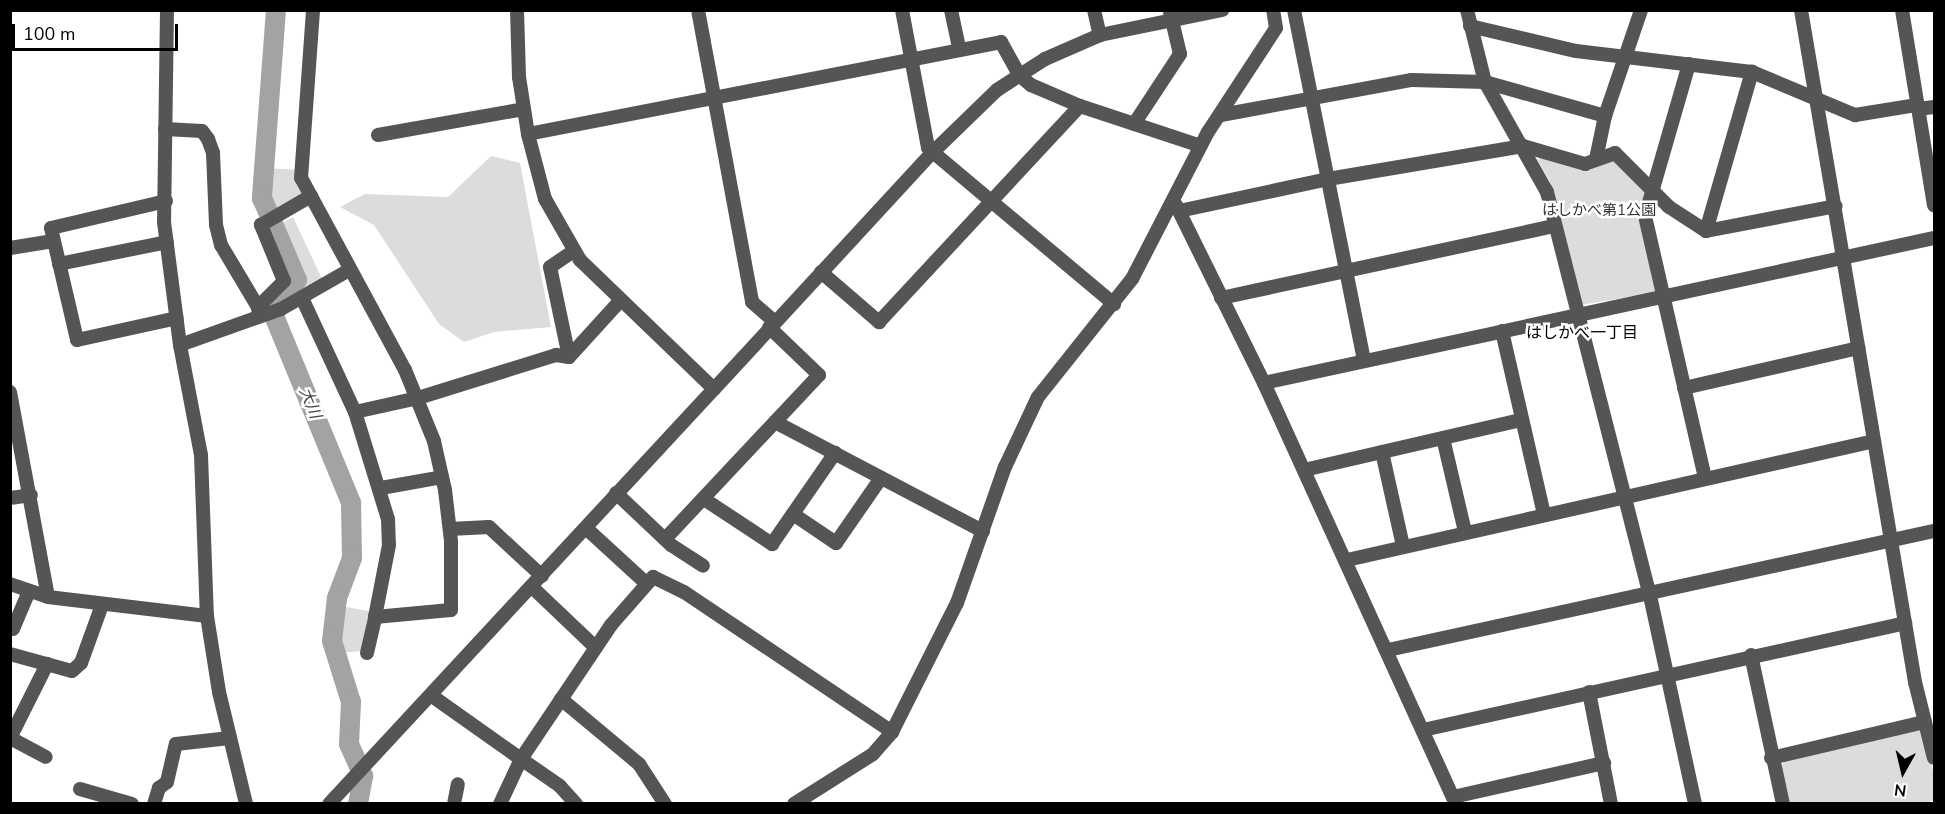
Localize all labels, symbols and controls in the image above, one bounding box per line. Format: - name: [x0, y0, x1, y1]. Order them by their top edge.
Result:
- scale bar: [15, 12, 182, 50]
- text: 100 m: [23, 22, 75, 46]
- park label: はしかべ第1公園: [1542, 202, 1656, 220]
- district label: はしかべ一丁目: [1526, 323, 1638, 343]
- water label: 大川: [295, 385, 325, 421]
- north arrow: [1873, 742, 1933, 802]
- text: N: [1893, 778, 1908, 802]

